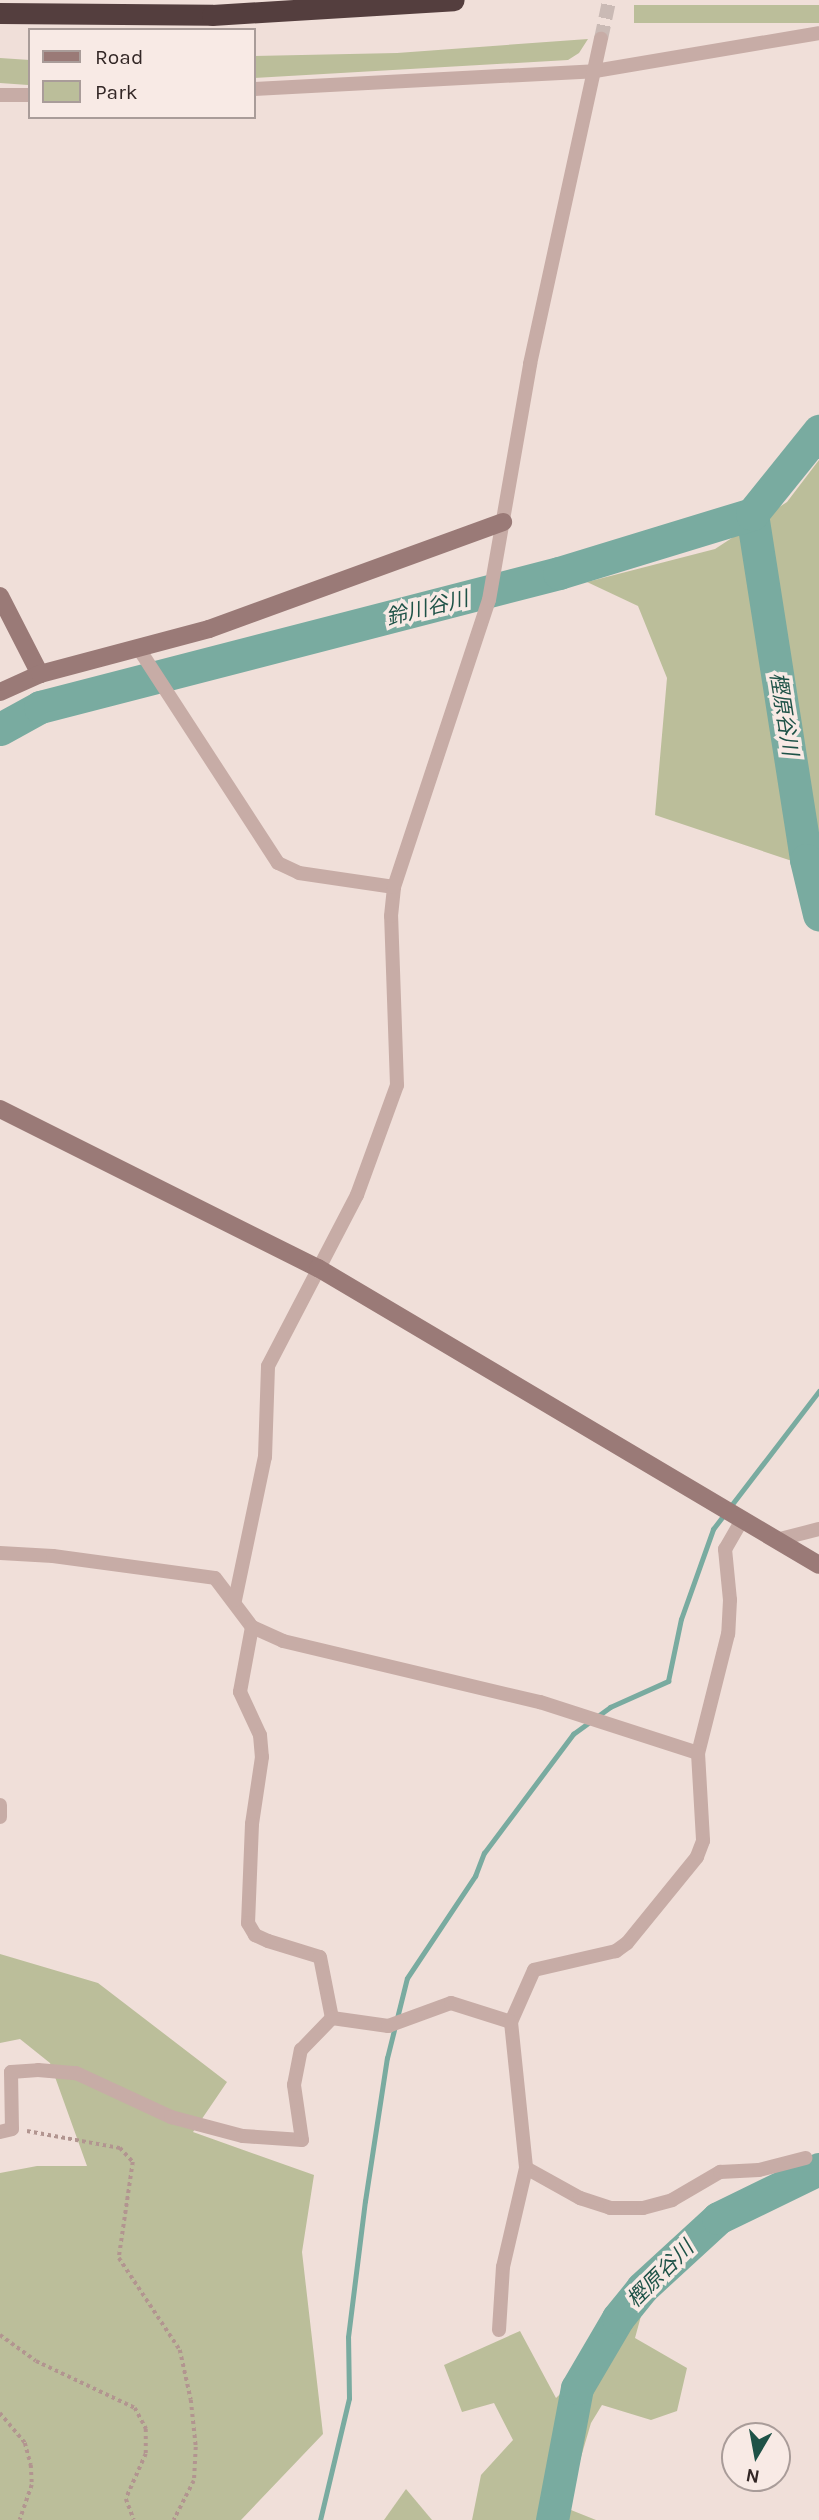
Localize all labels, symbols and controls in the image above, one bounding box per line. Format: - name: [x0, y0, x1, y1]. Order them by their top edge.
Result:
- legend: [28, 28, 256, 119]
- text: Road: [95, 45, 143, 69]
- text: Park: [95, 80, 138, 104]
- water label: 鈴川谷川: [383, 586, 471, 630]
- water label: 樫原谷川: [765, 671, 803, 757]
- water label: 樫原谷川: [621, 2235, 699, 2313]
- north arrow: [721, 2422, 791, 2492]
- text: N: [744, 2464, 761, 2488]

